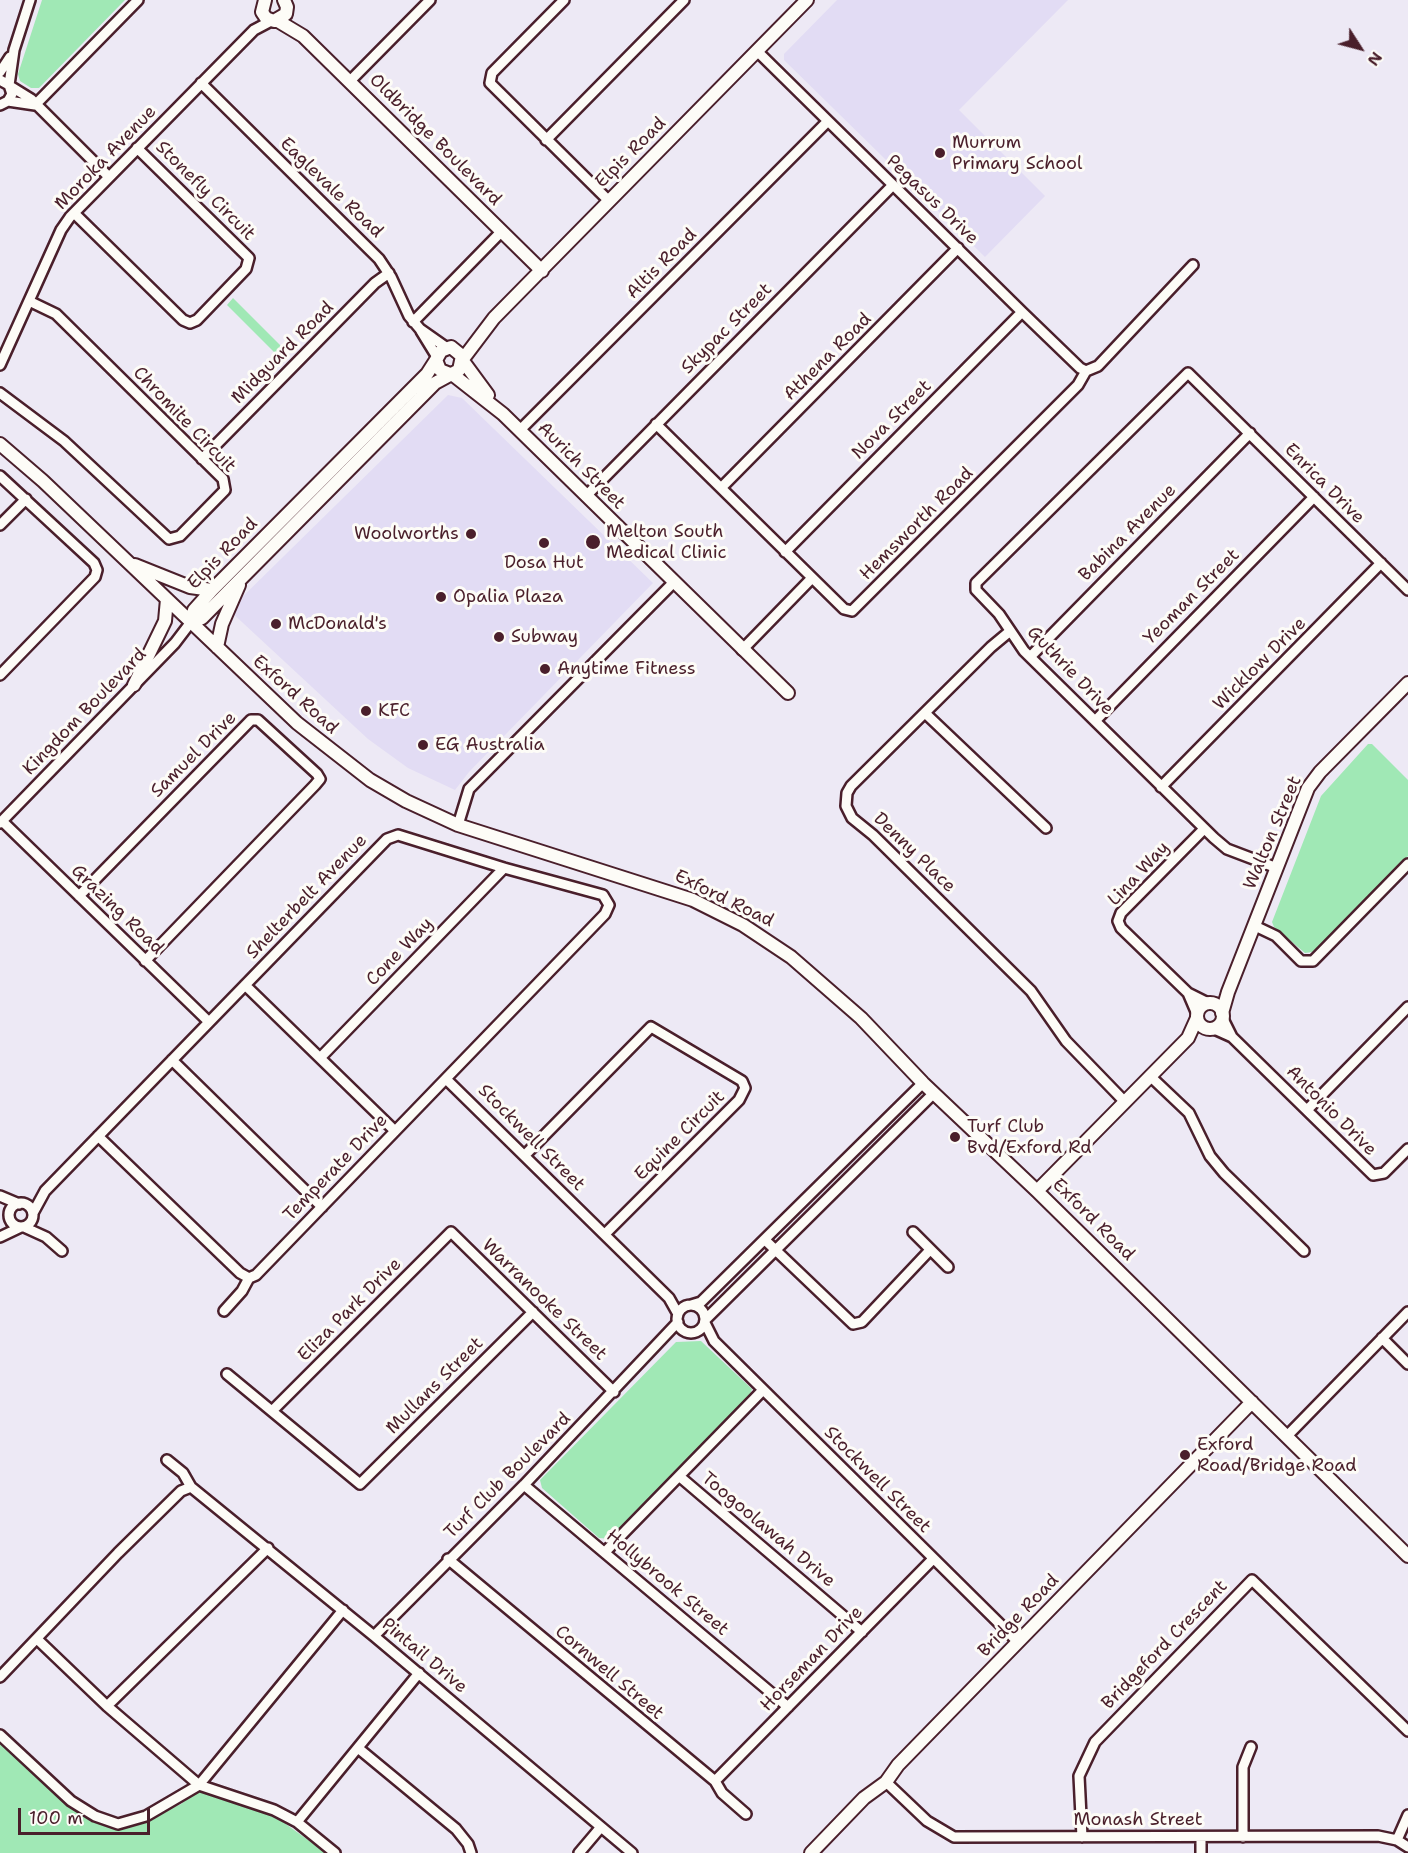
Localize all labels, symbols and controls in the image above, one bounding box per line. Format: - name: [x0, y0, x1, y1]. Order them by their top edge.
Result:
- north arrow: [1330, 18, 1390, 78]
- text: N: [1363, 48, 1387, 70]
- street label: Oldbridge Boulevard: [364, 69, 506, 211]
- street label: Moroka Avenue: [51, 101, 161, 215]
- street label: Elpis Road: [591, 113, 671, 193]
- place label: Murrum Primary School: [952, 132, 1082, 174]
- street label: Eaglevale Road: [275, 133, 387, 243]
- street label: Stonefly Circuit: [151, 137, 259, 245]
- marker: Murrum Primary School: [933, 146, 947, 160]
- street label: Pegasus Drive: [881, 151, 983, 249]
- street label: Altis Road: [622, 224, 702, 304]
- street label: Skypac Street: [677, 279, 777, 379]
- street label: Midguard Road: [227, 297, 339, 409]
- street label: Athena Road: [780, 309, 876, 405]
- street label: Chromite Circuit: [128, 363, 240, 477]
- street label: Nova Street: [848, 376, 936, 464]
- street label: Aurich Street: [533, 418, 629, 514]
- street label: Enrica Drive: [1279, 439, 1369, 529]
- street label: Hemsworth Road: [856, 463, 978, 585]
- street label: Babina Avenue: [1075, 480, 1181, 586]
- street label: Elpis Road: [184, 514, 262, 594]
- place label: Melton South Medical Clinic: [606, 521, 727, 564]
- place label: Woolworths: [354, 523, 459, 545]
- marker: Woolworths: [464, 527, 478, 541]
- marker: Melton South Medical Clinic: [584, 533, 602, 551]
- marker: Dosa Hut: [537, 536, 551, 550]
- street label: Yeoman Street: [1140, 545, 1244, 649]
- place label: Dosa Hut: [504, 552, 584, 574]
- place label: Opalia Plaza: [453, 586, 563, 608]
- marker: Opalia Plaza: [434, 590, 448, 604]
- place label: McDonald's: [288, 613, 387, 635]
- street label: Wicklow Drive: [1209, 613, 1311, 715]
- marker: McDonald's: [269, 617, 283, 631]
- street label: Guthrie Drive: [1022, 622, 1118, 720]
- place label: Subway: [511, 626, 578, 648]
- marker: Subway: [492, 630, 506, 644]
- street label: Kingdom Boulevard: [19, 644, 151, 780]
- street label: Exford Road: [248, 651, 342, 739]
- place label: Anytime Fitness: [557, 658, 696, 680]
- marker: Anytime Fitness: [538, 662, 552, 676]
- place label: KFC: [378, 700, 410, 722]
- marker: KFC: [359, 704, 373, 718]
- street label: Samuel Drive: [147, 708, 241, 802]
- place label: EG Australia: [435, 734, 545, 756]
- marker: EG Australia: [416, 738, 430, 752]
- street label: Walton Street: [1239, 773, 1307, 893]
- street label: Denny Place: [868, 808, 960, 898]
- street label: Shelterbelt Avenue: [242, 830, 372, 964]
- street label: Lina Way: [1104, 837, 1174, 911]
- street label: Grazing Road: [66, 860, 168, 960]
- street label: Exford Road: [671, 866, 777, 932]
- street label: Cone Way: [362, 913, 438, 991]
- street label: Antonio Drive: [1281, 1061, 1381, 1161]
- street label: Stockwell Street: [473, 1080, 589, 1196]
- street label: Equine Circuit: [630, 1086, 730, 1186]
- street label: Temperate Drive: [279, 1110, 393, 1226]
- place label: Turf Club Bvd/Exford Rd: [967, 1116, 1092, 1158]
- marker: Turf Club Bvd/Exford Rd: [948, 1130, 962, 1144]
- street label: Exford Road: [1047, 1174, 1139, 1266]
- street label: Warranooke Street: [477, 1235, 611, 1365]
- street label: Eliza Park Drive: [294, 1254, 406, 1366]
- street label: Mullans Street: [382, 1333, 488, 1439]
- street label: Turf Club Boulevard: [440, 1408, 576, 1544]
- street label: Stockwell Street: [819, 1422, 935, 1538]
- place label: Exford Road/Bridge Road: [1197, 1434, 1357, 1476]
- marker: Exford Road/Bridge Road: [1178, 1448, 1192, 1462]
- street label: Toogoolawah Drive: [697, 1468, 839, 1592]
- street label: Hollybrook Street: [601, 1525, 733, 1641]
- street label: Bridge Road: [974, 1570, 1064, 1662]
- street label: Bridgeford Crescent: [1098, 1576, 1232, 1714]
- street label: Horseman Drive: [756, 1602, 868, 1716]
- street label: Pintail Drive: [377, 1614, 471, 1698]
- street label: Cornwell Street: [550, 1621, 668, 1725]
- scale bar: [21, 1796, 153, 1834]
- text: 100 m: [29, 1806, 83, 1830]
- street label: Monash Street: [1073, 1809, 1203, 1831]

